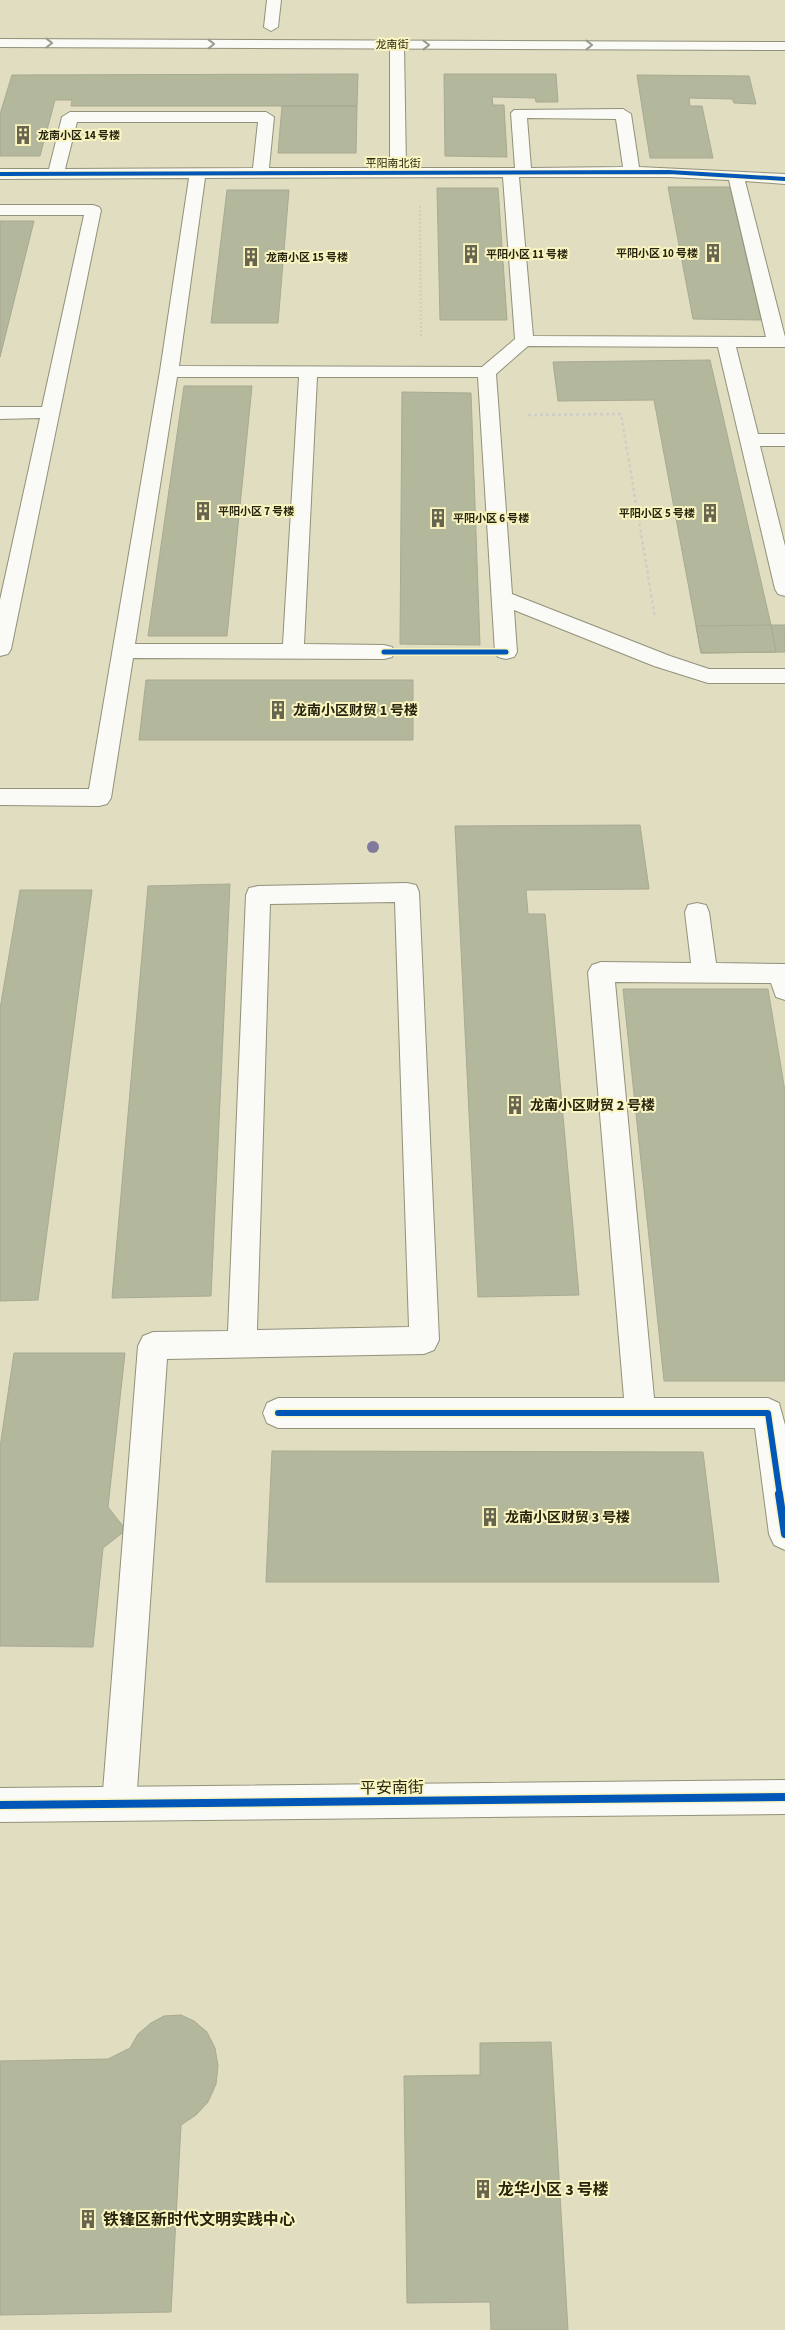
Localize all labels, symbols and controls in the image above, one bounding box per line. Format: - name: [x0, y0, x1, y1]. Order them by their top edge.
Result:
- street label: 龙南街: [376, 37, 409, 52]
- one-way arrow: [45, 38, 53, 48]
- one-way arrow: [208, 39, 215, 49]
- one-way arrow: [422, 40, 430, 50]
- one-way arrow: [585, 40, 593, 50]
- building icon: 龙南小区 14 号楼: [12, 124, 34, 146]
- place label: 龙南小区 14 号楼: [38, 128, 120, 143]
- street label: 平阳南北街: [366, 156, 421, 171]
- building icon: 平阳小区 10 号楼: [702, 242, 724, 264]
- building icon: 平阳小区 11 号楼: [460, 243, 482, 265]
- building icon: 龙南小区 15 号楼: [240, 246, 262, 268]
- place label: 平阳小区 10 号楼: [616, 246, 698, 261]
- place label: 平阳小区 11 号楼: [486, 247, 568, 262]
- place label: 龙南小区 15 号楼: [266, 250, 348, 265]
- building icon: 平阳小区 7 号楼: [192, 500, 214, 522]
- building icon: 平阳小区 5 号楼: [699, 502, 721, 524]
- place label: 平阳小区 7 号楼: [218, 504, 294, 519]
- place label: 平阳小区 5 号楼: [619, 506, 695, 521]
- building icon: 平阳小区 6 号楼: [427, 507, 449, 529]
- place label: 平阳小区 6 号楼: [453, 511, 529, 526]
- building icon: 龙南小区财贸 1 号楼: [267, 699, 289, 721]
- place label: 龙南小区财贸 1 号楼: [293, 701, 418, 721]
- building icon: 龙南小区财贸 2 号楼: [504, 1094, 526, 1116]
- place label: 龙南小区财贸 2 号楼: [530, 1096, 655, 1116]
- building icon: 龙南小区财贸 3 号楼: [479, 1506, 501, 1528]
- place label: 龙南小区财贸 3 号楼: [505, 1508, 630, 1528]
- street label: 平安南街: [360, 1776, 424, 1800]
- building icon: 龙华小区 3 号楼: [472, 2178, 494, 2200]
- place label: 龙华小区 3 号楼: [498, 2179, 609, 2201]
- building icon: 铁锋区新时代文明实践中心: [77, 2208, 99, 2230]
- place label: 铁锋区新时代文明实践中心: [103, 2209, 295, 2231]

